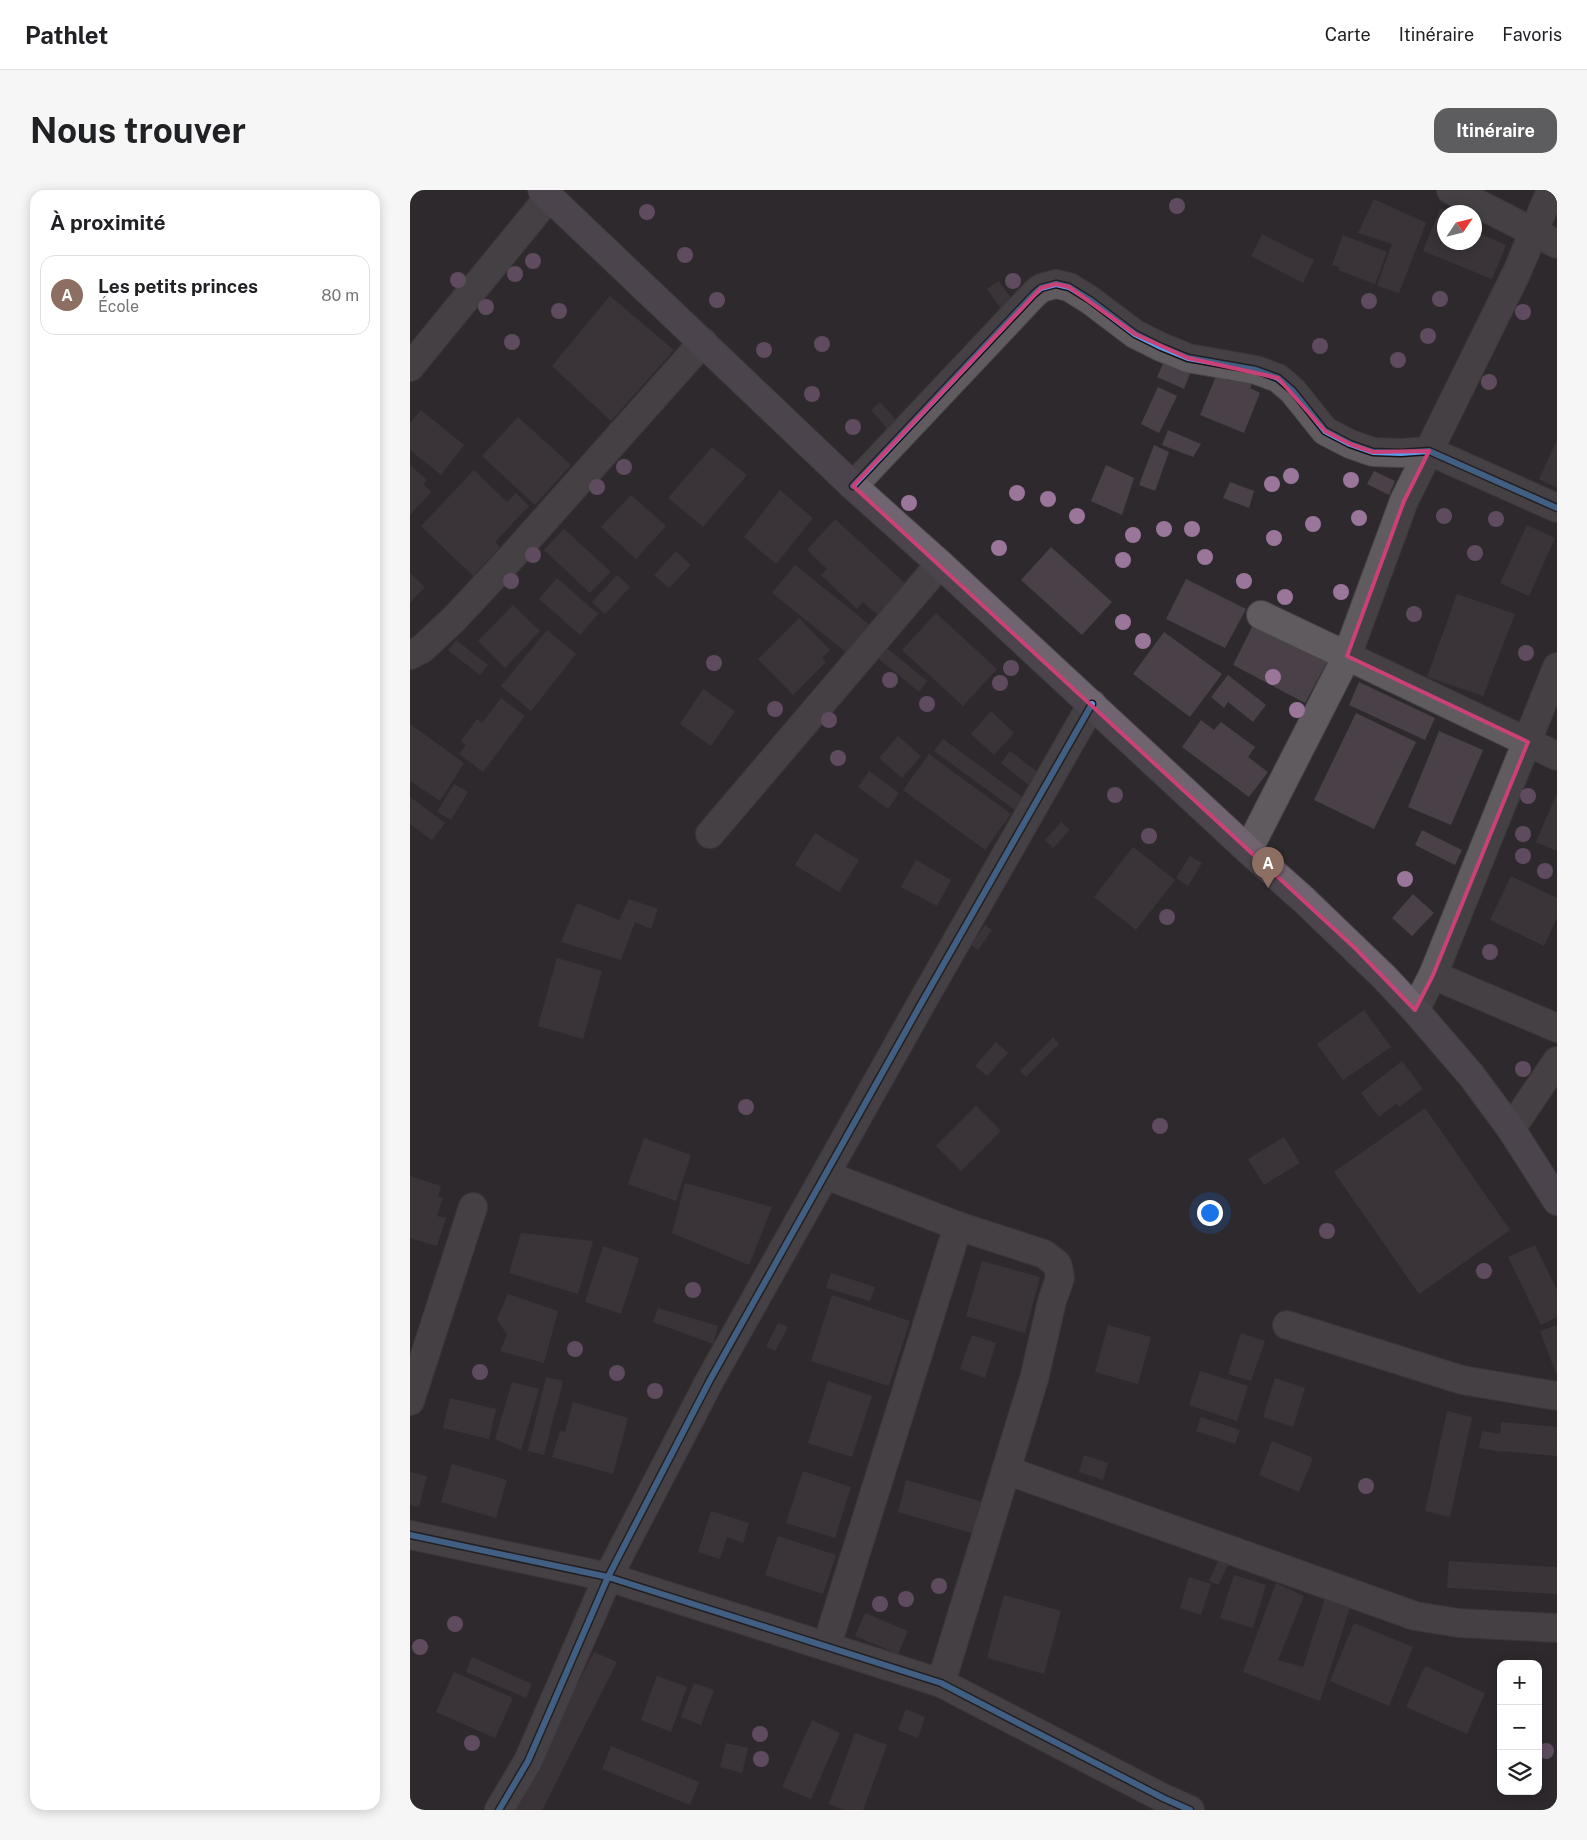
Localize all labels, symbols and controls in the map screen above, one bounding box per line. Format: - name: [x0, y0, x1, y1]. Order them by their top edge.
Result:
- text: Pathlet: [25, 21, 108, 49]
- text: Carte: [1325, 24, 1371, 45]
- text: Itinéraire: [1399, 24, 1474, 45]
- text: Favoris: [1502, 24, 1562, 45]
- button: Itinéraire: [1434, 108, 1557, 153]
- text: Nous trouver: [30, 110, 246, 151]
- north arrow: [1437, 205, 1482, 250]
- text: À proximité: [50, 210, 166, 235]
- text: Les petits princes: [98, 275, 258, 297]
- text: A: [61, 286, 73, 305]
- text: 80 m: [321, 286, 359, 305]
- text: École: [98, 297, 139, 316]
- pin: A: [1252, 847, 1284, 888]
- your location: [1197, 1200, 1223, 1226]
- map controls: [1497, 1660, 1542, 1795]
- button: +: [1497, 1660, 1542, 1705]
- button: −: [1497, 1705, 1542, 1750]
- button: layers: [1497, 1750, 1542, 1795]

